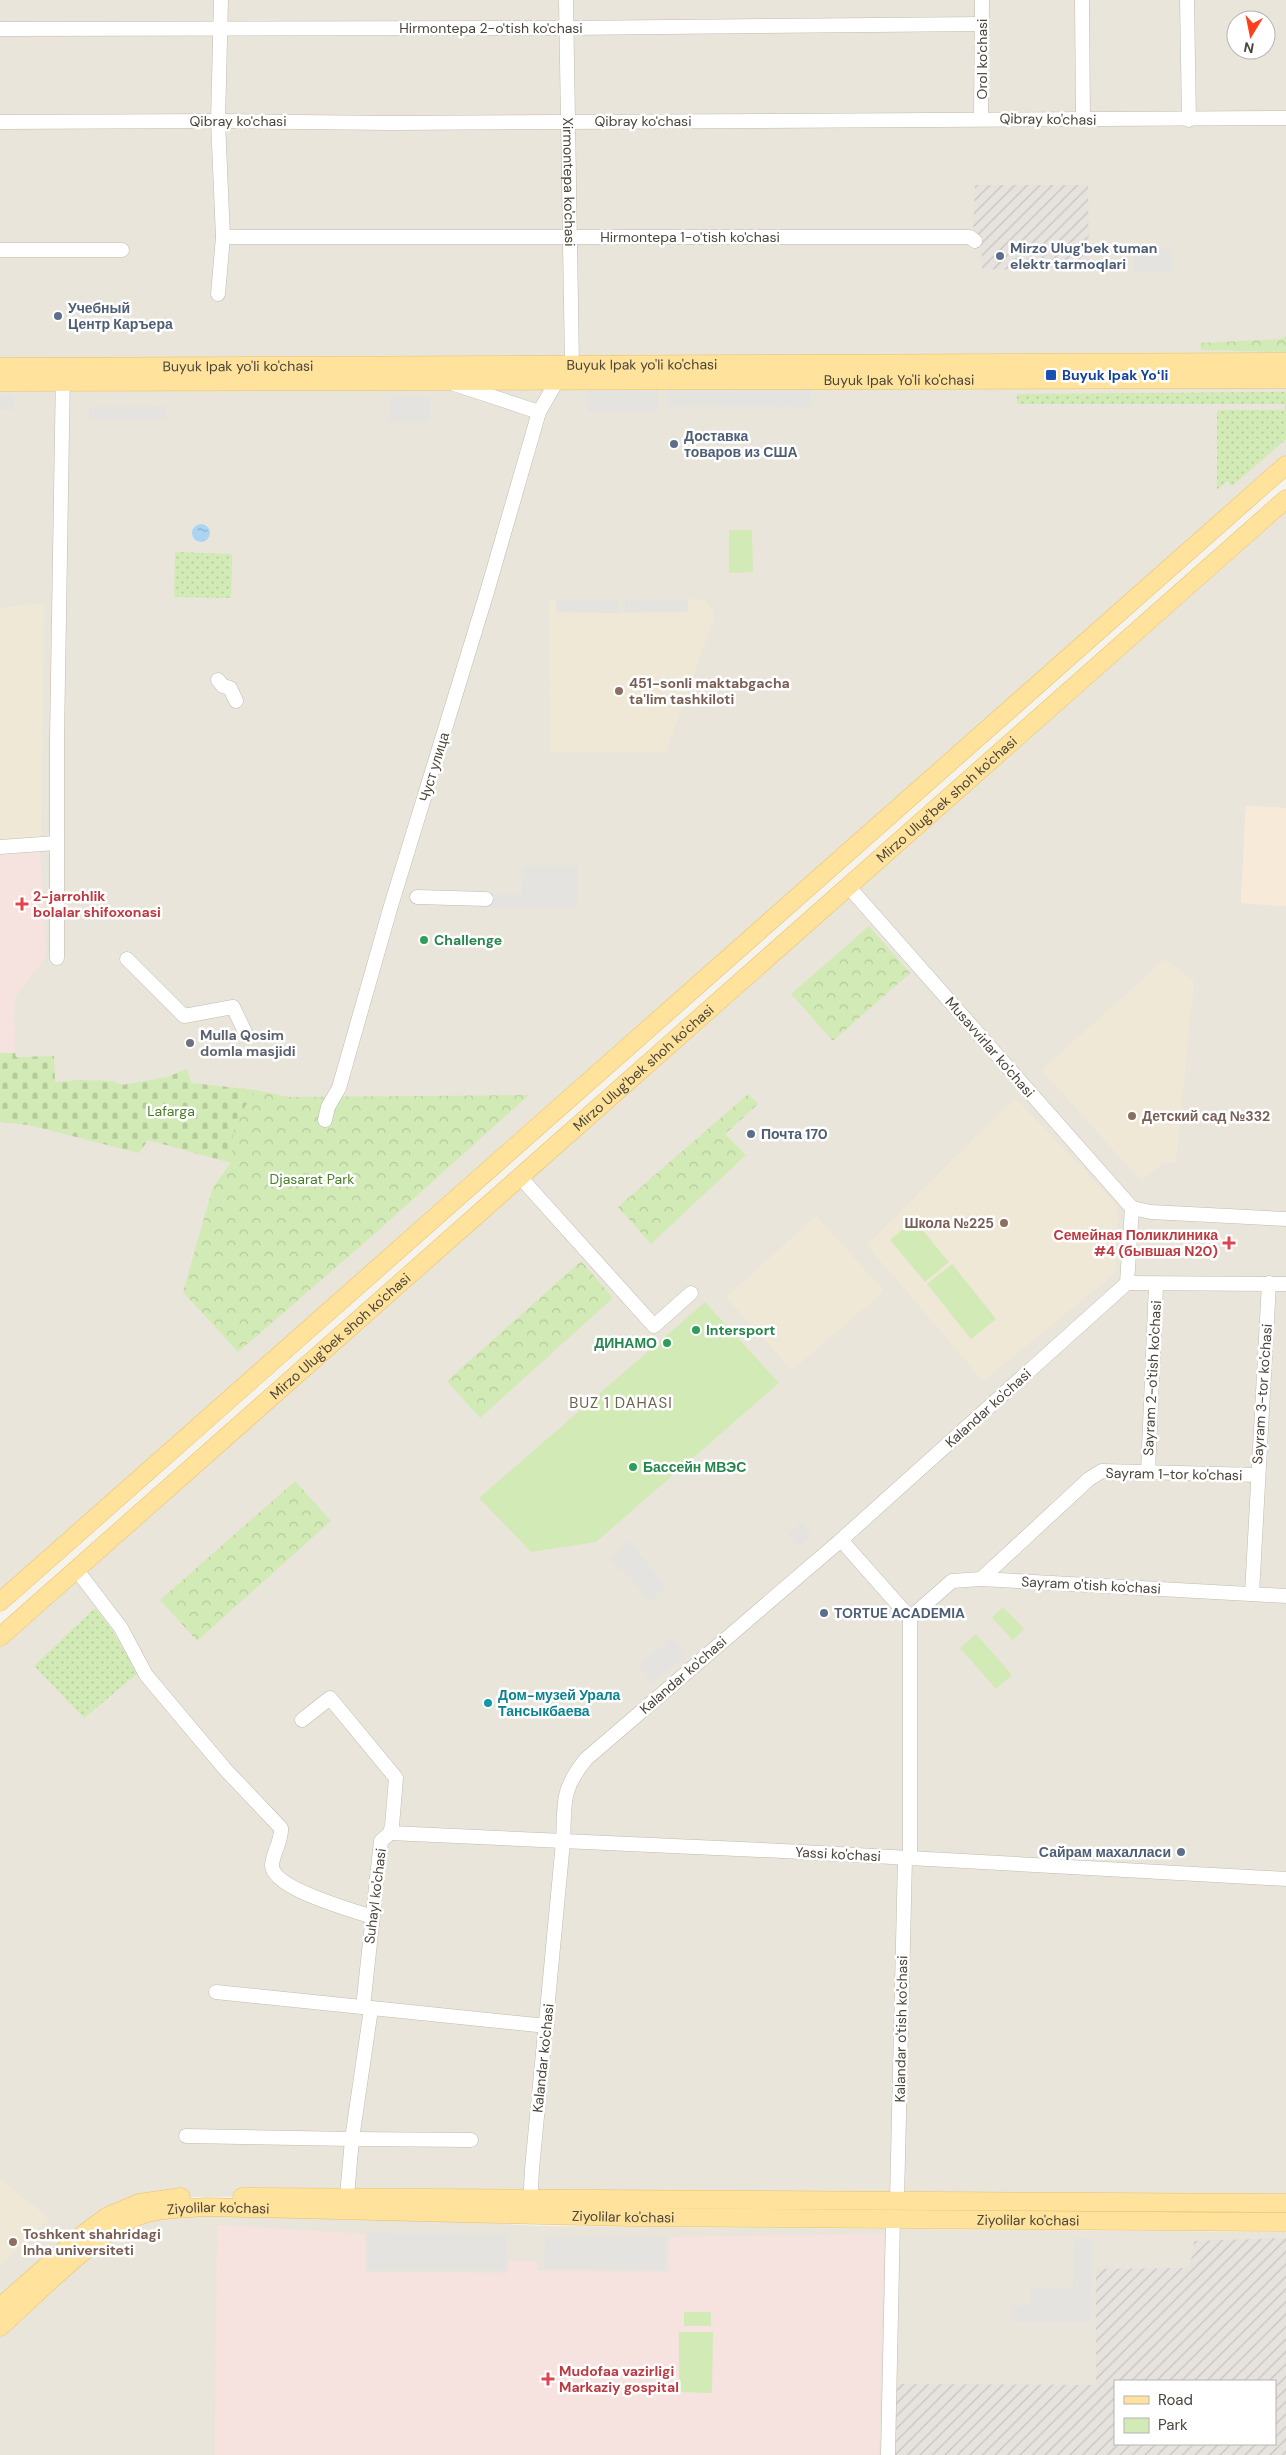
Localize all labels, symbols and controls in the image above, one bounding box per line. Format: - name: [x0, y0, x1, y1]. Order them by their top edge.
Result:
- north arrow: [1226, 10, 1276, 60]
- street label: Hirmontepa 2-o'tish ko'chasi: [399, 19, 583, 37]
- street label: Orol ko'chasi: [973, 19, 991, 99]
- text: N: [1242, 38, 1255, 58]
- street label: Qibray ko'chasi: [999, 109, 1097, 129]
- street label: Qibray ko'chasi: [190, 112, 287, 130]
- street label: Qibray ko'chasi: [595, 112, 692, 130]
- street label: Xirmontepa ko'chasi: [559, 117, 579, 247]
- street label: Hirmontepa 1-o'tish ko'chasi: [600, 228, 780, 246]
- place label: Mirzo Ulug'bek tuman elektr tarmoqlari: [1010, 239, 1157, 273]
- marker: Mirzo Ulug'bek tuman elektr tarmoqlari: [994, 250, 1006, 262]
- place label: Учебный Центр Каръера: [68, 299, 173, 333]
- marker: Учебный Центр Каръера: [52, 310, 64, 322]
- street label: Buyuk Ipak yo'li ko'chasi: [567, 355, 717, 374]
- street label: Buyuk Ipak yo'li ko'chasi: [163, 357, 313, 375]
- place label: Buyuk Ipak Yoʻli: [1062, 366, 1168, 384]
- marker: Buyuk Ipak Yoʻli: [1044, 368, 1058, 382]
- street label: Buyuk Ipak Yo'li ko'chasi: [824, 371, 974, 389]
- place label: Доставка товаров из США: [684, 427, 798, 461]
- marker: Доставка товаров из США: [668, 438, 680, 450]
- place label: 451-sonli maktabgacha ta'lim tashkiloti: [629, 674, 790, 708]
- marker: 451-sonli maktabgacha ta'lim tashkiloti: [613, 685, 625, 697]
- street label: Чуст улица: [415, 730, 453, 804]
- street label: Mirzo Ulug'bek shoh ko'chasi: [873, 732, 1021, 866]
- place label: 2-jarrohlik bolalar shifoxonasi: [33, 887, 161, 921]
- marker: 2-jarrohlik bolalar shifoxonasi: [15, 897, 29, 911]
- place label: Challenge: [434, 931, 502, 949]
- marker: Challenge: [418, 934, 430, 946]
- street label: Musavvirlar ko'chasi: [942, 993, 1038, 1101]
- street label: Mirzo Ulug'bek shoh ko'chasi: [569, 1001, 717, 1135]
- place label: Mulla Qosim domla masjidi: [200, 1026, 296, 1060]
- marker: Mulla Qosim domla masjidi: [184, 1037, 196, 1049]
- park label: Lafarga: [147, 1102, 195, 1120]
- place label: Детский сад №332: [1142, 1107, 1270, 1125]
- marker: Детский сад №332: [1126, 1110, 1138, 1122]
- place label: Почта 170: [761, 1125, 828, 1143]
- marker: Почта 170: [745, 1128, 757, 1140]
- park label: Djasarat Park: [270, 1170, 354, 1188]
- place label: Школа №225: [904, 1214, 994, 1232]
- marker: Школа №225: [998, 1217, 1010, 1229]
- place label: Семейная Поликлиника #4 (бывшая N20): [1054, 1226, 1218, 1260]
- marker: Семейная Поликлиника #4 (бывшая N20): [1222, 1236, 1236, 1250]
- street label: Mirzo Ulug'bek shoh ko'chasi: [266, 1269, 414, 1403]
- street label: Sayram 2-o'tish ko'chasi: [1139, 1300, 1165, 1456]
- place label: Intersport: [706, 1321, 775, 1339]
- street label: Sayram 3-tor ko'chasi: [1248, 1323, 1276, 1465]
- marker: Intersport: [690, 1324, 702, 1336]
- place label: ДИНАМО: [594, 1334, 657, 1352]
- marker: ДИНАМО: [661, 1337, 673, 1349]
- street label: Kalandar ko'chasi: [941, 1365, 1035, 1451]
- district label: BUZ 1 DAHASI: [569, 1393, 673, 1413]
- place label: Бассейн МВЭС: [643, 1458, 746, 1476]
- marker: Бассейн МВЭС: [627, 1461, 639, 1473]
- street label: Sayram 1-tor ko'chasi: [1106, 1464, 1242, 1484]
- street label: Sayram o'tish ko'chasi: [1021, 1572, 1161, 1598]
- place label: TORTUE ACADEMIA: [834, 1604, 965, 1622]
- marker: TORTUE ACADEMIA: [818, 1607, 830, 1619]
- street label: Kalandar ko'chasi: [636, 1632, 730, 1718]
- place label: Дом-музей Урала Тансыкбаева: [498, 1686, 621, 1720]
- marker: Дом-музей Урала Тансыкбаева: [482, 1697, 494, 1709]
- street label: Yassi ko'chasi: [795, 1843, 881, 1865]
- place label: Сайрам махалласи: [1039, 1843, 1171, 1861]
- marker: Сайрам махалласи: [1175, 1846, 1187, 1858]
- street label: Suhayl ko'chasi: [360, 1847, 390, 1945]
- street label: Kalandar o'tish ko'chasi: [891, 1955, 911, 2103]
- street label: Kalandar ko'chasi: [528, 2003, 558, 2113]
- street label: Ziyolilar ko'chasi: [166, 2198, 270, 2218]
- street label: Ziyolilar ko'chasi: [572, 2207, 675, 2226]
- street label: Ziyolilar ko'chasi: [977, 2211, 1080, 2229]
- place label: Toshkent shahridagi Inha universiteti: [23, 2225, 161, 2259]
- marker: Toshkent shahridagi Inha universiteti: [7, 2236, 19, 2248]
- place label: Mudofaa vazirligi Markaziy gospital: [559, 2362, 679, 2396]
- marker: Mudofaa vazirligi Markaziy gospital: [541, 2372, 555, 2386]
- legend: [1114, 2380, 1276, 2445]
- text: Road: [1158, 2390, 1193, 2410]
- text: Park: [1158, 2415, 1188, 2435]

